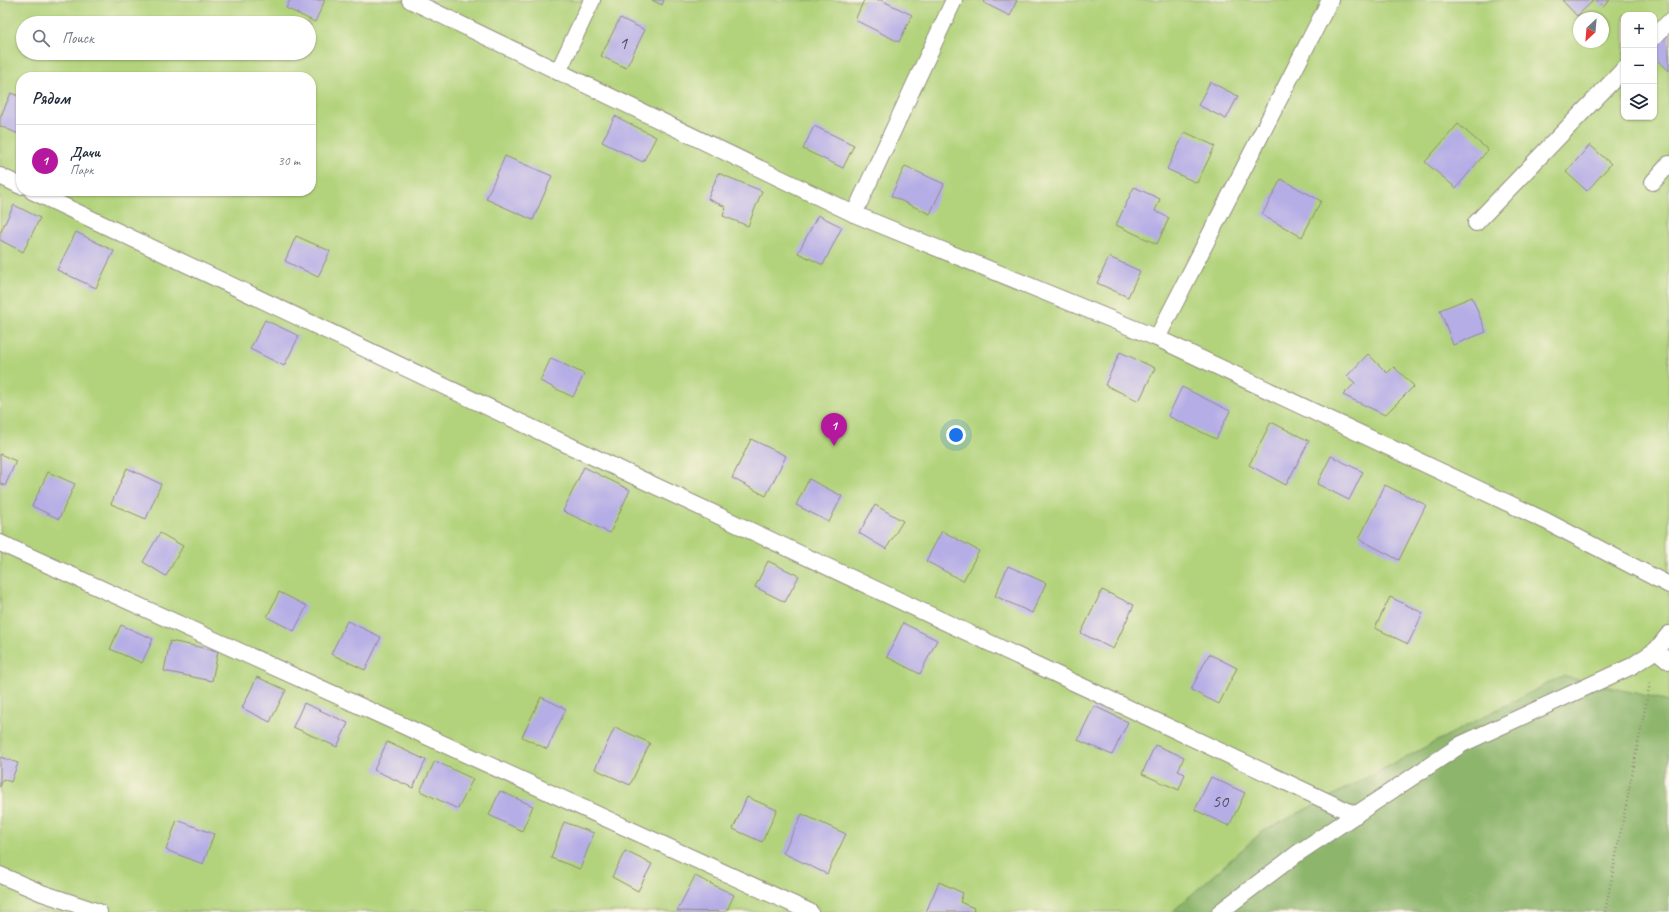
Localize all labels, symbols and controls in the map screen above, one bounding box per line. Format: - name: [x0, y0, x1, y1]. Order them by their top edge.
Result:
- north arrow: [1573, 12, 1609, 48]
- map controls: [1621, 12, 1657, 120]
- button: +: [1621, 12, 1657, 48]
- search box: [16, 16, 316, 60]
- icon: search: [30, 27, 52, 49]
- text: Поиск: [62, 29, 94, 48]
- house number: 1: [619, 32, 628, 54]
- button: −: [1621, 48, 1657, 84]
- button: layers: [1621, 84, 1657, 120]
- text: Рядом: [32, 88, 70, 109]
- text: Дачи: [70, 143, 100, 162]
- text: 1: [42, 153, 48, 169]
- text: 30 m: [278, 153, 300, 169]
- text: Парк: [70, 162, 93, 178]
- pin: 1: [821, 413, 847, 446]
- your location: [946, 425, 966, 445]
- house number: 50: [1212, 790, 1230, 812]

